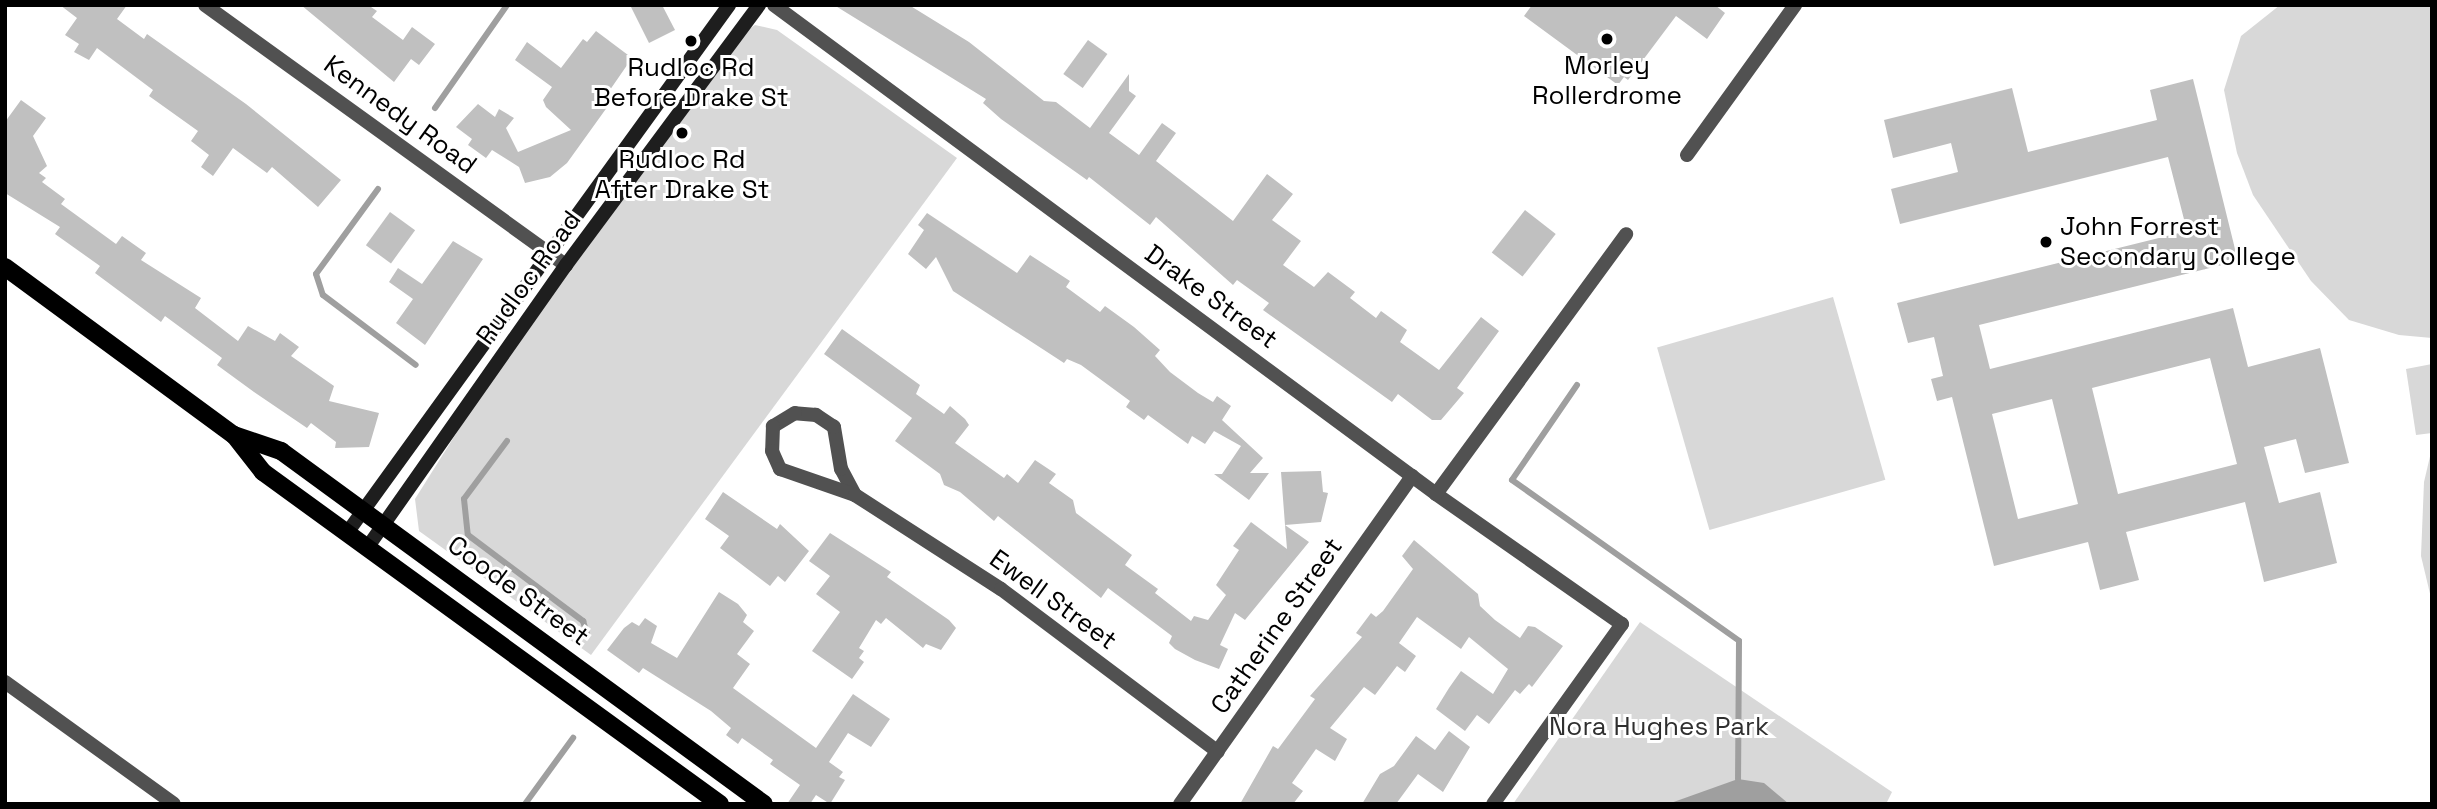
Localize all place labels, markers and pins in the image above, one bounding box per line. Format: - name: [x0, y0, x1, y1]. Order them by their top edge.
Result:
- marker: Morley Rollerdrome: [1599, 31, 1615, 47]
- marker: Rudloc Rd Before Drake St: [683, 33, 699, 49]
- place label: Morley Rollerdrome: [1532, 50, 1682, 112]
- place label: Rudloc Rd Before Drake St: [593, 52, 789, 114]
- marker: Rudloc Rd After Drake St: [674, 125, 690, 141]
- place label: Rudloc Rd After Drake St: [594, 144, 770, 206]
- place label: John Forrest Secondary College: [2060, 211, 2296, 272]
- marker: John Forrest Secondary College: [2038, 234, 2054, 250]

